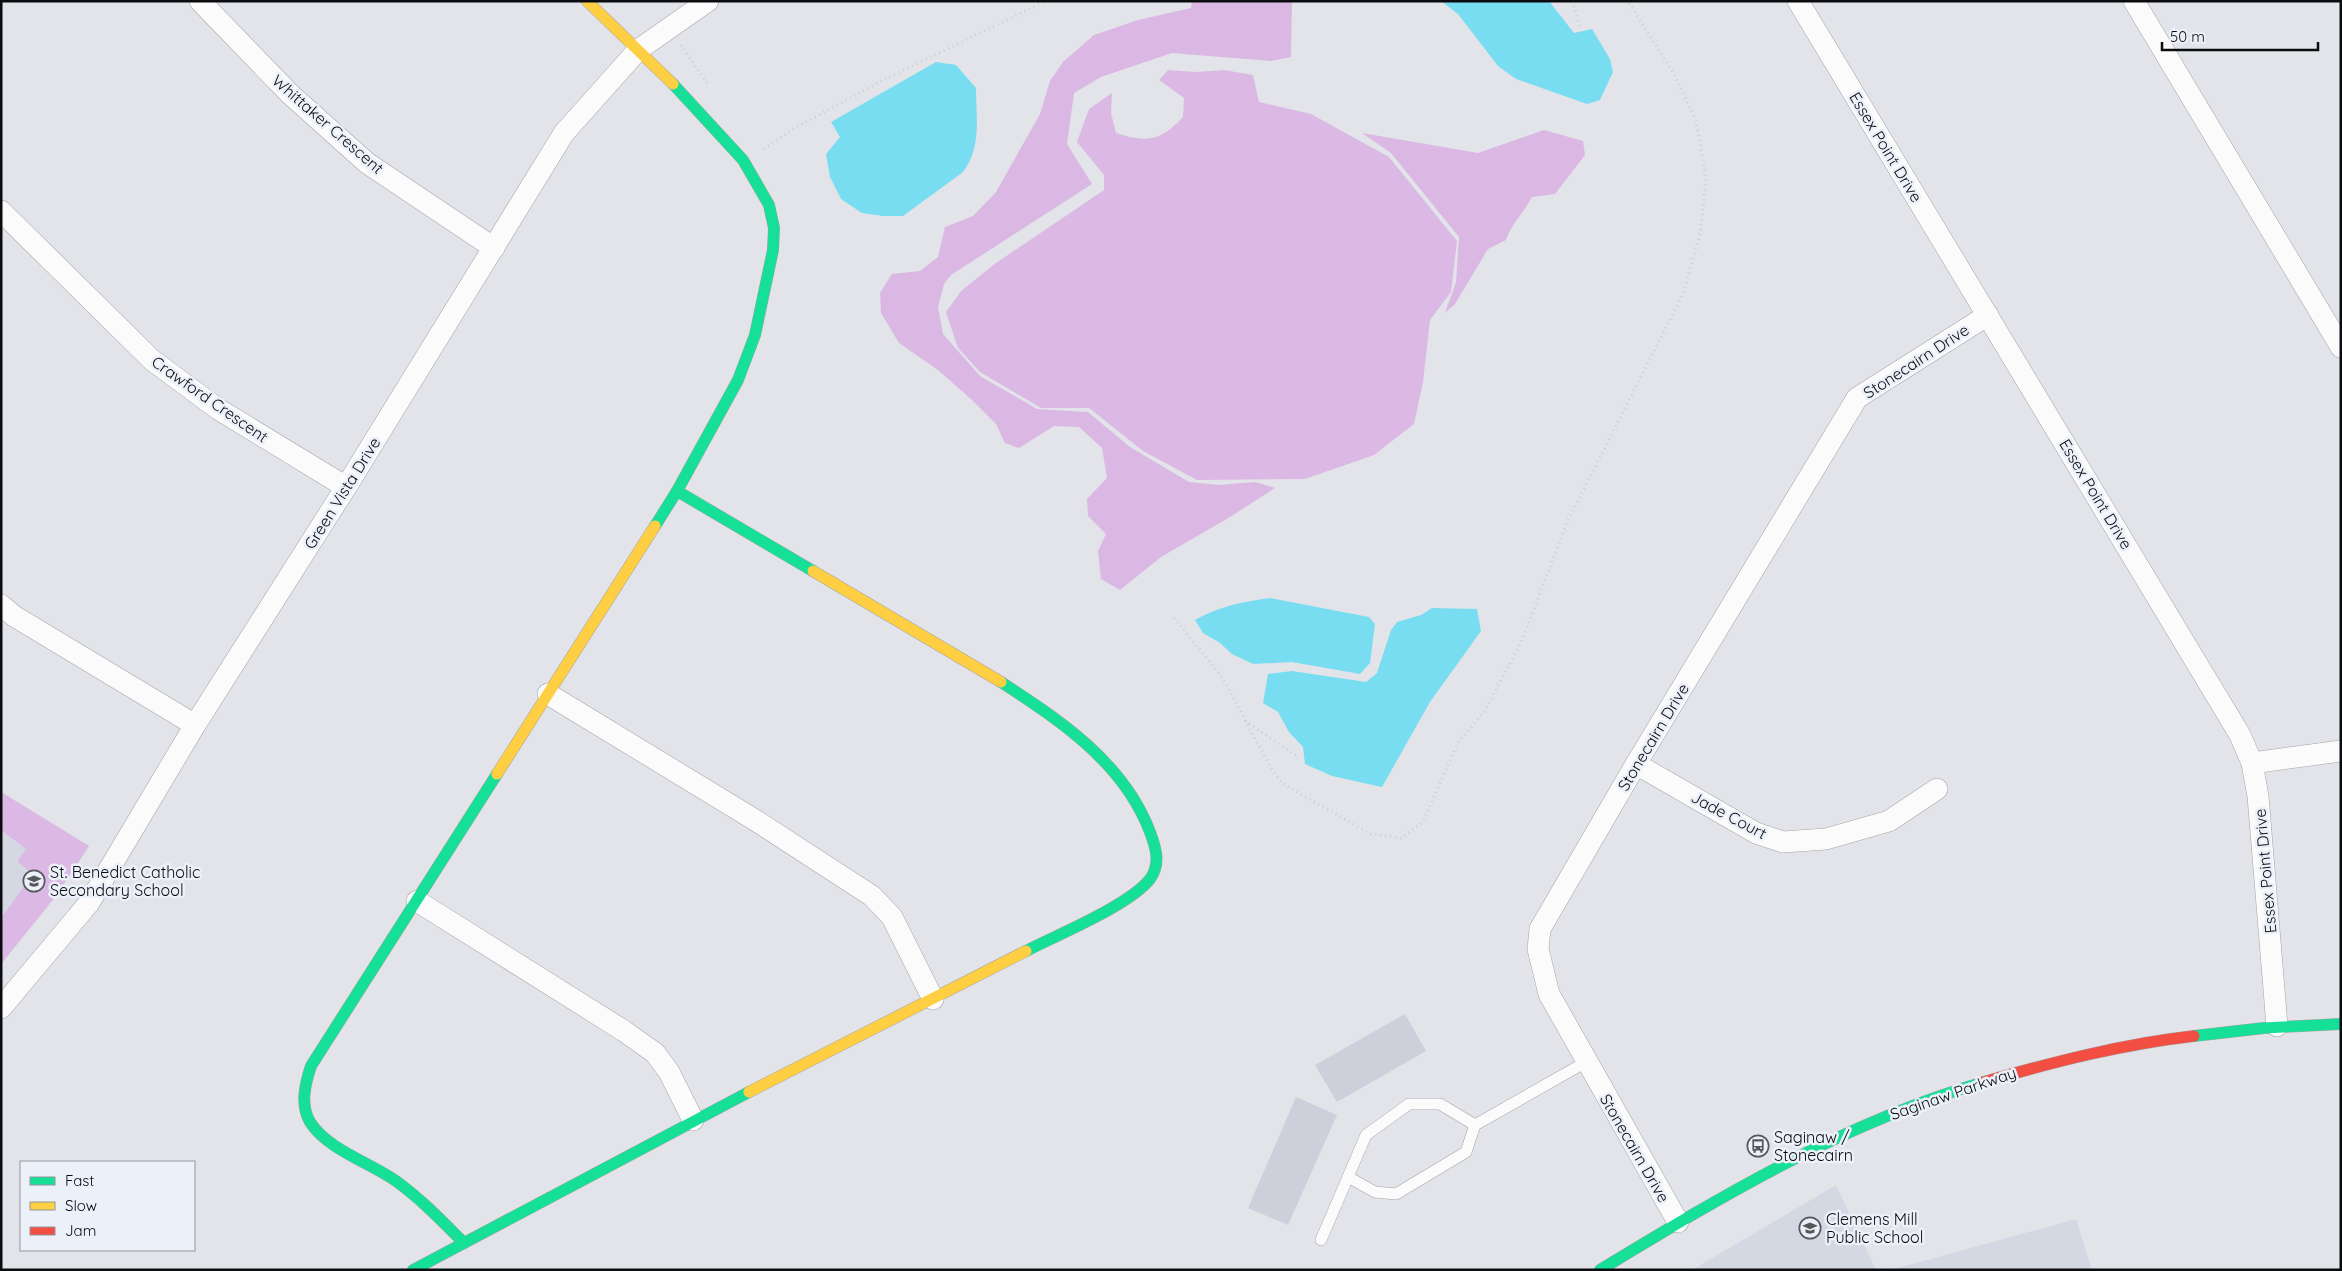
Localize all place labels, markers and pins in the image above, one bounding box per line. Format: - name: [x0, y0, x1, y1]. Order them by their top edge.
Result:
- place label: St. Benedict Catholic Secondary School: [50, 862, 200, 900]
- school or university icon: St. Benedict Catholic Secondary School: [22, 869, 46, 893]
- place label: Saginaw / Stonecairn: [1774, 1127, 1853, 1165]
- bus stop icon: Saginaw / Stonecairn: [1746, 1134, 1770, 1158]
- place label: Clemens Mill Public School: [1826, 1209, 1923, 1247]
- school or university icon: Clemens Mill Public School: [1798, 1216, 1822, 1240]

